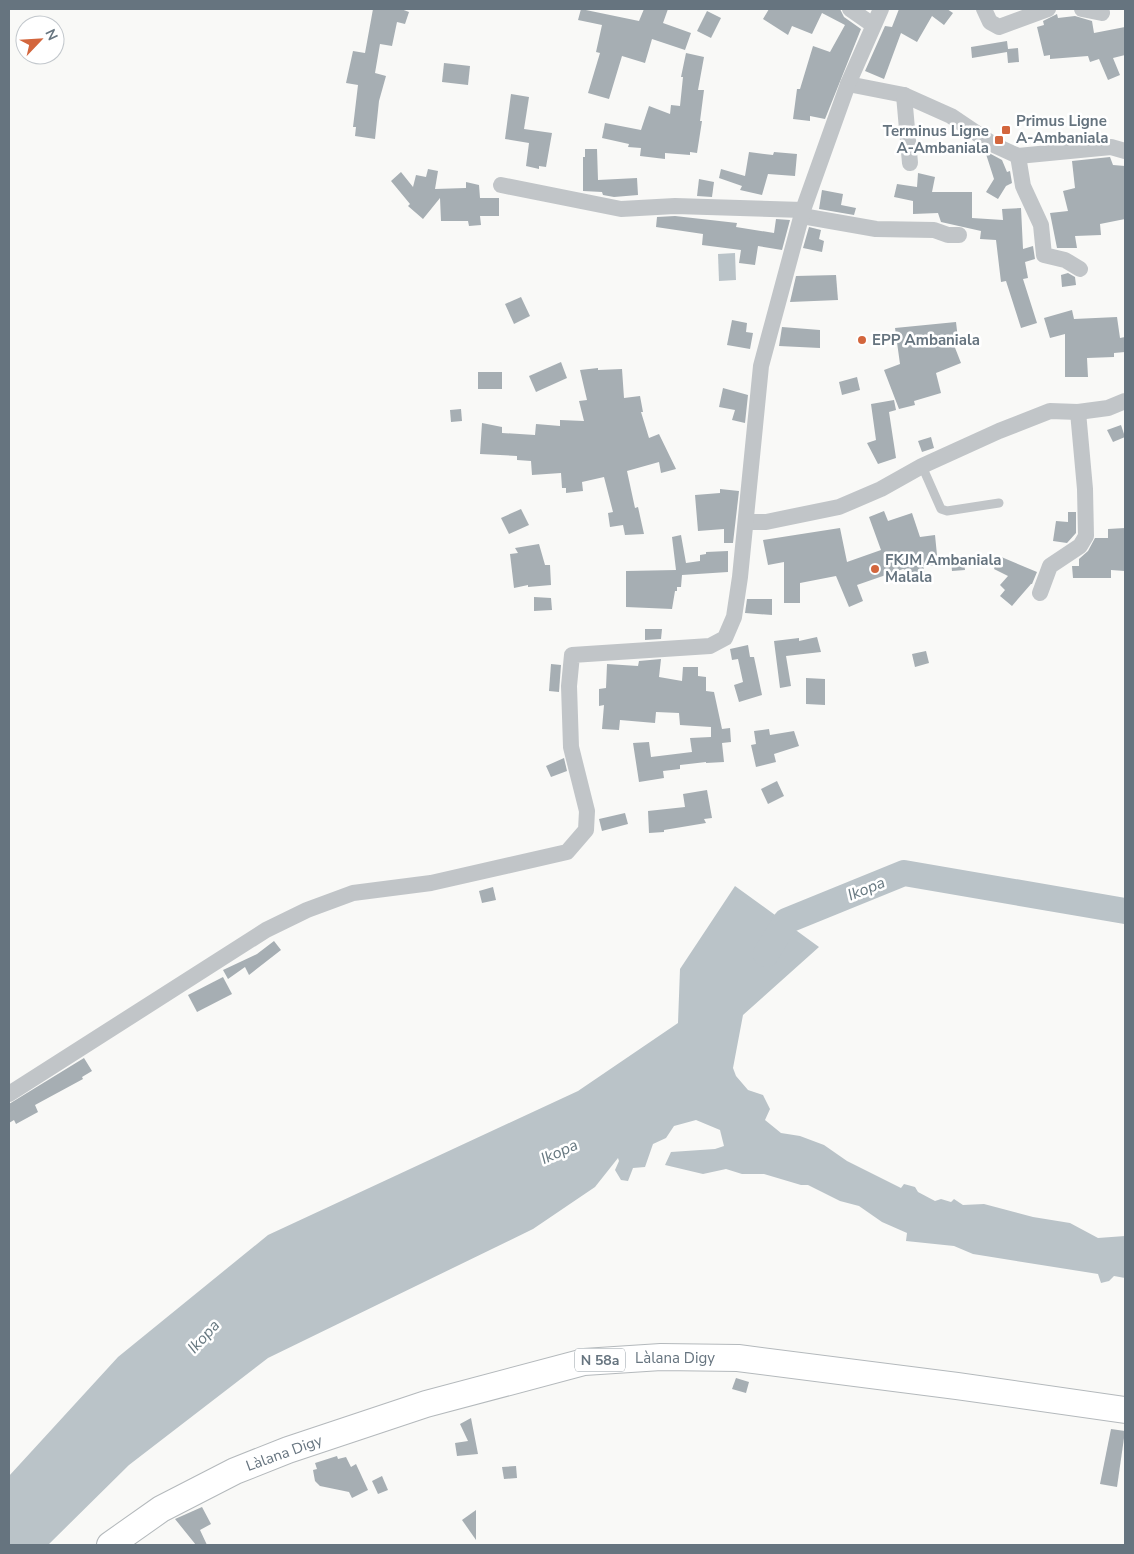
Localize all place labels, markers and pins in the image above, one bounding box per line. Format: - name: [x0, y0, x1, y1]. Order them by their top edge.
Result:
- place label: Primus Ligne A-Ambaniala: [1016, 111, 1108, 148]
- place label: Terminus Ligne A-Ambaniala: [883, 121, 989, 158]
- marker: Primus Ligne A-Ambaniala: [1000, 124, 1012, 136]
- marker: Terminus Ligne A-Ambaniala: [993, 134, 1005, 146]
- place label: EPP Ambaniala: [872, 330, 980, 350]
- marker: EPP Ambaniala: [856, 334, 868, 346]
- place label: FKJM Ambaniala Malala: [885, 550, 1002, 587]
- marker: FKJM Ambaniala Malala: [869, 563, 881, 575]

